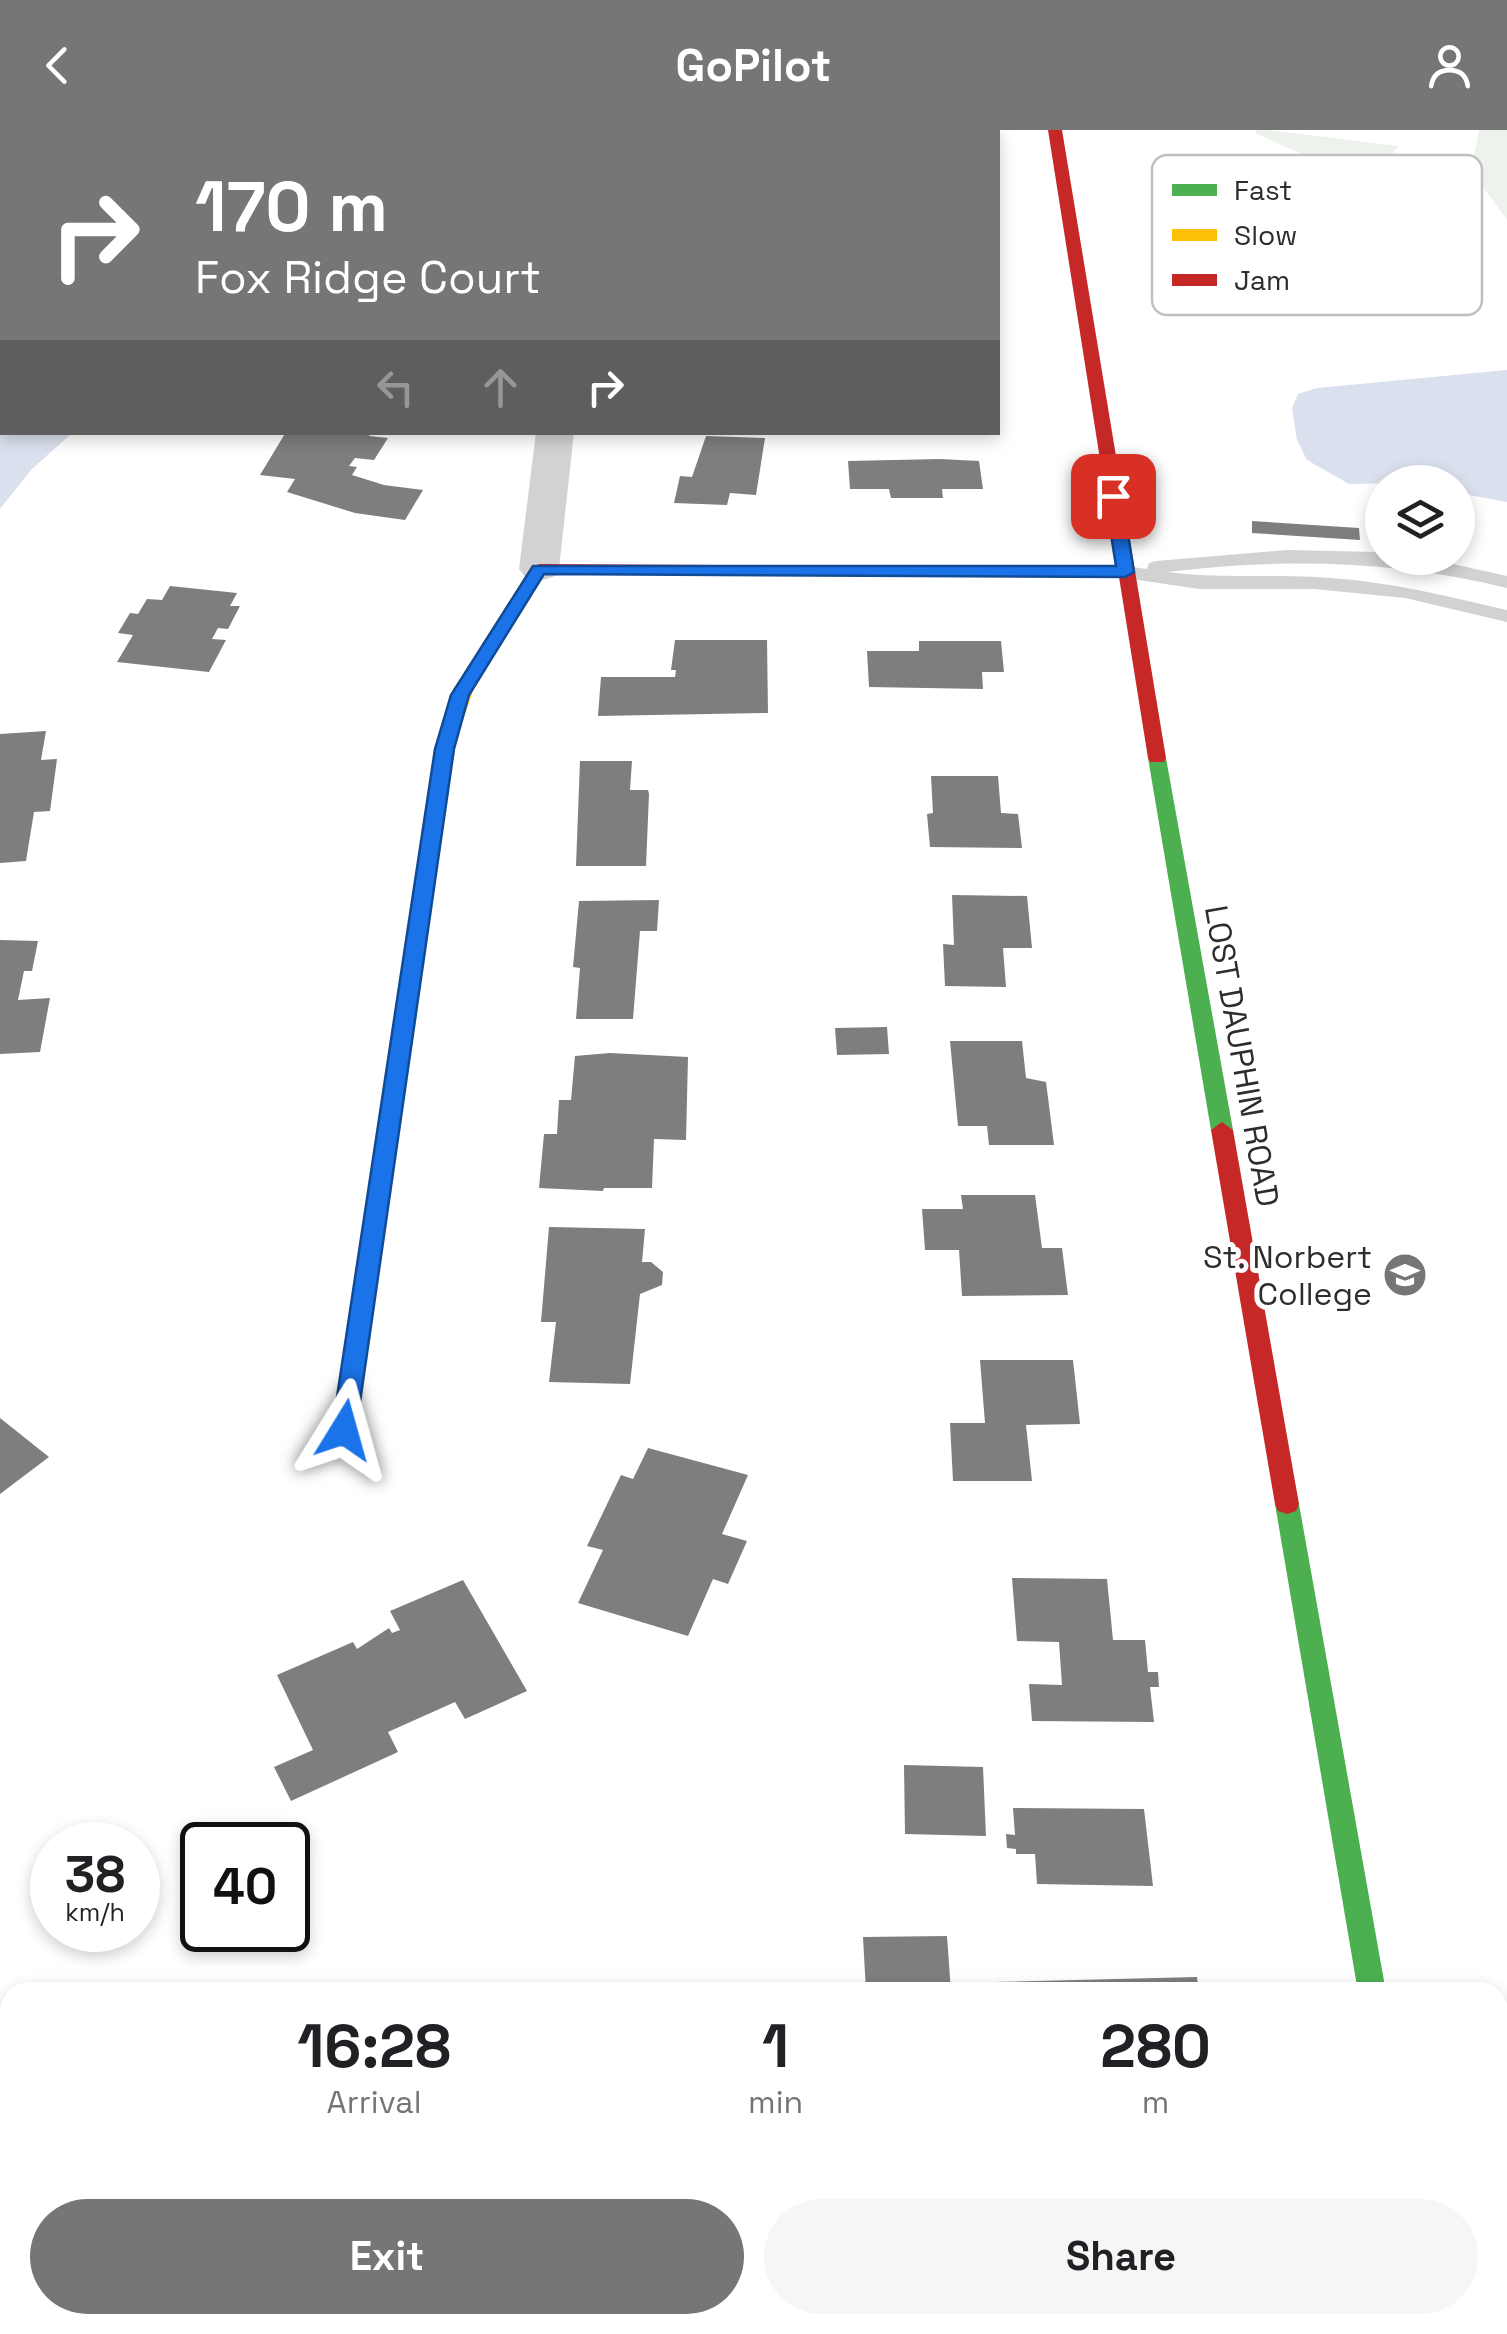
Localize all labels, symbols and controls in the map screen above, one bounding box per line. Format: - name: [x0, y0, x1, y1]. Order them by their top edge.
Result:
- text: GoPilot: [676, 37, 831, 94]
- icon: back: [30, 38, 85, 93]
- icon: person: [1422, 38, 1477, 93]
- legend: [1152, 155, 1482, 315]
- text: 170 m: [195, 162, 388, 251]
- icon: right: [30, 170, 160, 300]
- text: Fast: [1234, 172, 1292, 208]
- text: Slow: [1234, 217, 1297, 253]
- text: Fox Ridge Court: [195, 249, 541, 306]
- text: Jam: [1234, 262, 1290, 298]
- icon: left: [368, 360, 423, 415]
- icon: ahead: [473, 360, 528, 415]
- icon: right: [578, 360, 633, 415]
- pin: [1071, 454, 1156, 539]
- map controls: [1365, 465, 1475, 575]
- button: layers: [1365, 465, 1475, 575]
- icon: arrive: [1086, 469, 1141, 524]
- street label: LOST DAUPHIN ROAD: [1196, 902, 1288, 1210]
- place label: St. Norbert College: [1203, 1237, 1372, 1314]
- school or university icon: St. Norbert College: [1382, 1252, 1428, 1298]
- position arrow: [292, 1378, 396, 1482]
- speed limit sign: 40: [180, 1822, 310, 1952]
- text: 38: [65, 1843, 125, 1907]
- text: km/h: [65, 1896, 125, 1928]
- text: 16:28: [297, 2008, 451, 2085]
- text: 1: [762, 2008, 789, 2085]
- text: 280: [1100, 2008, 1211, 2085]
- text: Arrival: [326, 2082, 422, 2122]
- text: min: [748, 2082, 803, 2122]
- text: m: [1142, 2082, 1169, 2122]
- button: Exit: [30, 2199, 744, 2314]
- button: Share: [764, 2199, 1478, 2314]

